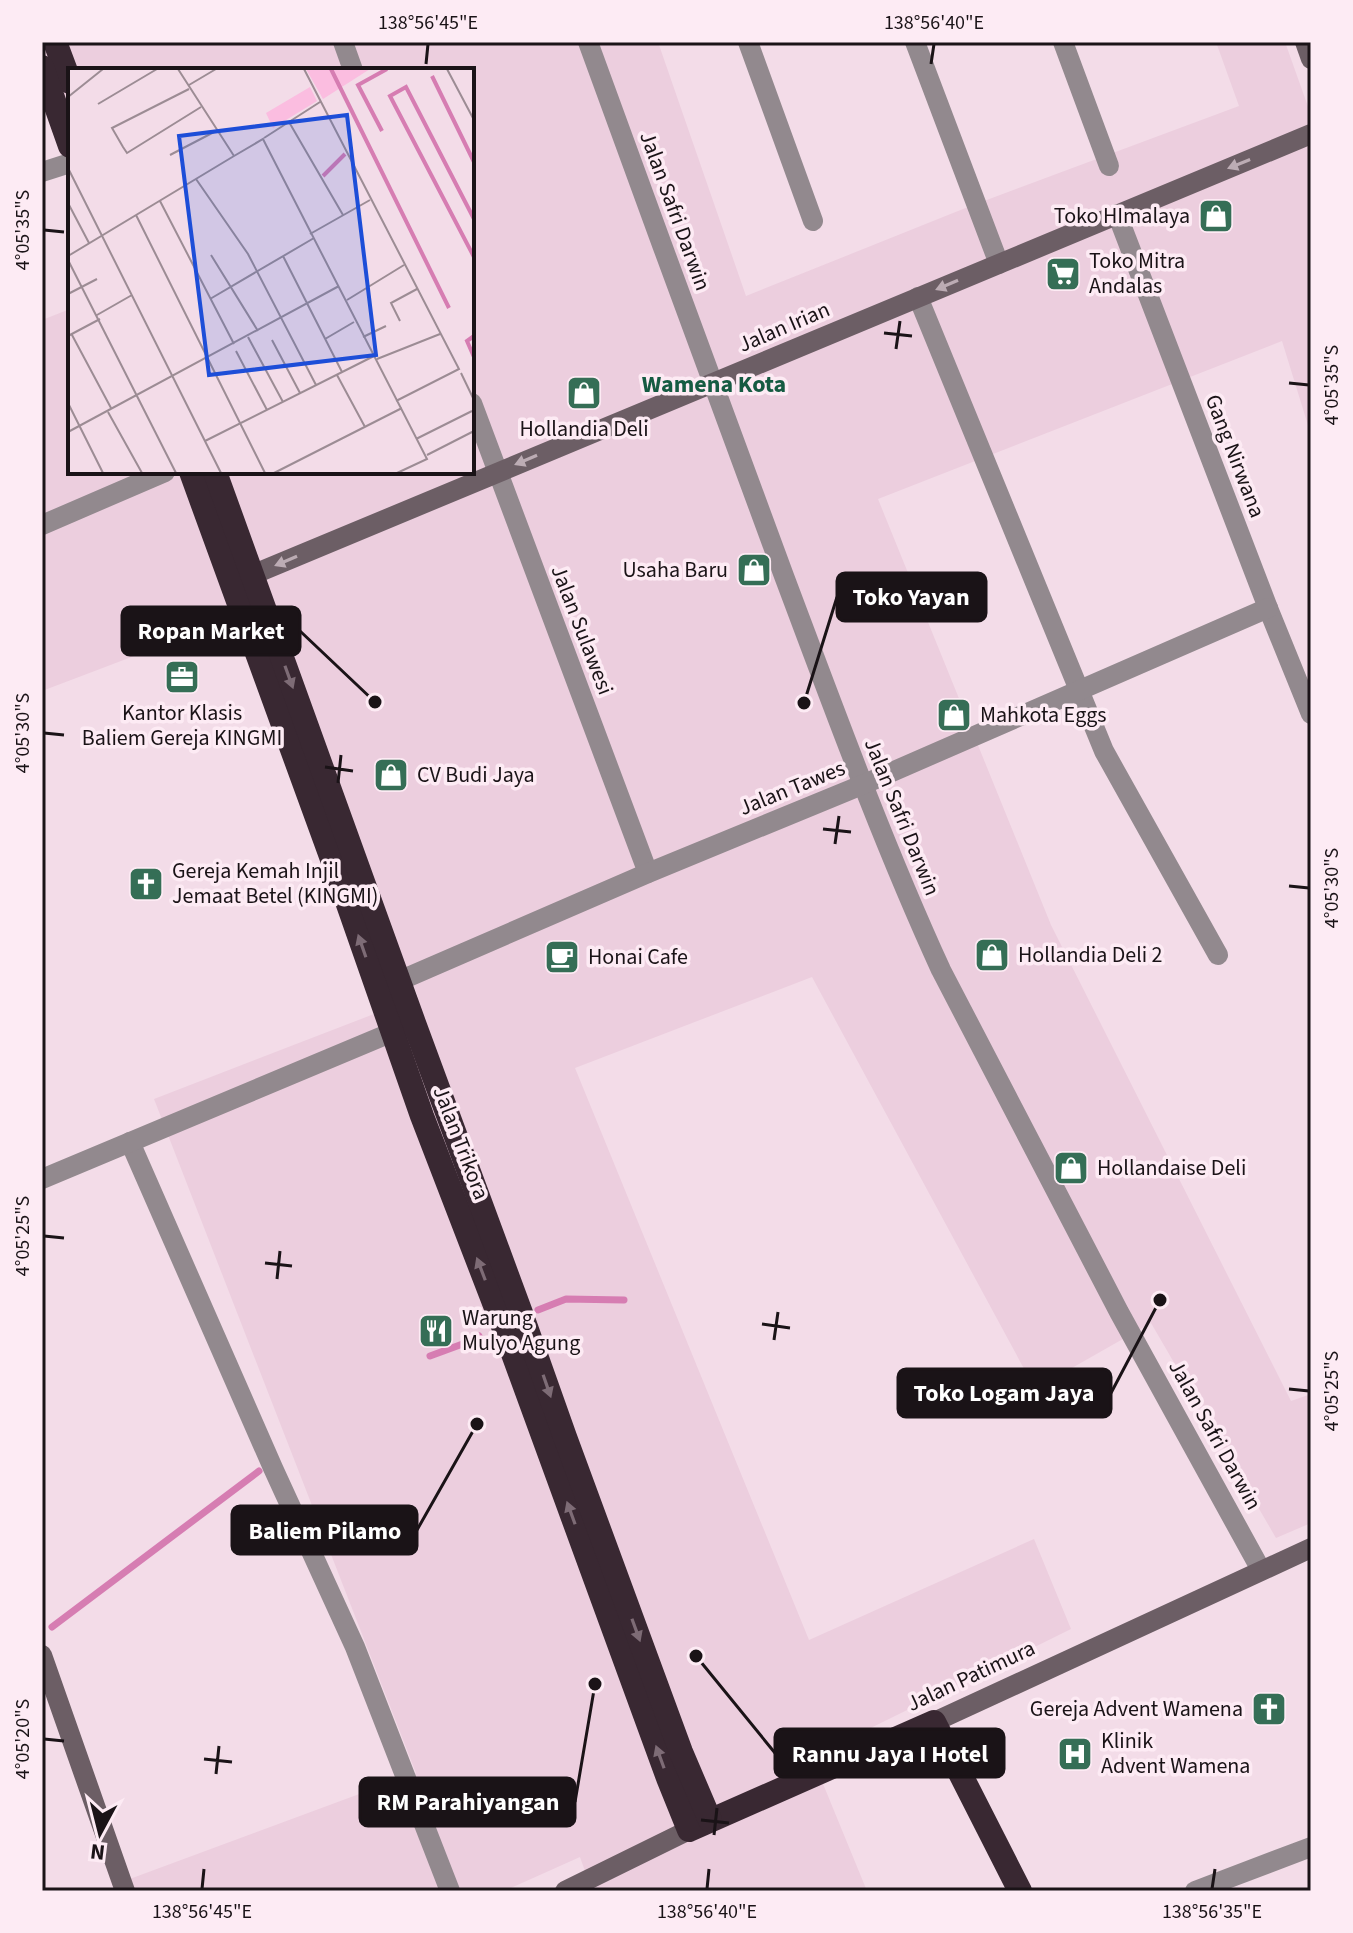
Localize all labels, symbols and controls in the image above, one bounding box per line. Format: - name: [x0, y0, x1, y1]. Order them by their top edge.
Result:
- text: 138°56'45"E: [378, 9, 478, 37]
- text: 138°56'40"E: [884, 9, 984, 37]
- inset map: [68, 68, 474, 474]
- street label: Jalan Safri Darwin: [631, 127, 719, 295]
- one-way arrow: [1227, 157, 1251, 170]
- text: 4°05'35"S: [9, 190, 37, 270]
- shop icon: Toko HImalaya: [1197, 197, 1235, 235]
- place label: Toko HImalaya: [1054, 200, 1190, 232]
- place label: Toko Mitra Andalas: [1089, 245, 1185, 302]
- supermarket icon: Toko Mitra Andalas: [1044, 255, 1082, 293]
- one-way arrow: [935, 279, 959, 292]
- street label: Jalan Irian: [733, 293, 835, 361]
- text: 4°05'35"S: [1318, 345, 1346, 425]
- district label: Wamena Kota: [642, 367, 786, 402]
- shop icon: Hollandia Deli: [565, 374, 603, 412]
- street label: Gang Nirwana: [1197, 390, 1273, 522]
- place label: Hollandia Deli: [519, 413, 649, 445]
- one-way arrow: [514, 454, 538, 467]
- shop icon: Usaha Baru: [735, 551, 773, 589]
- one-way arrow: [274, 554, 298, 567]
- place label: Usaha Baru: [623, 554, 728, 586]
- street label: Jalan Sulawesi: [543, 561, 621, 699]
- callout: Toko Yayan: [837, 573, 986, 621]
- text: Toko Yayan: [852, 580, 970, 615]
- callout: Ropan Market: [122, 607, 300, 655]
- text: Ropan Market: [138, 614, 284, 649]
- office icon: Kantor Klasis Baliem Gereja KINGMI: [163, 658, 201, 696]
- one-way arrow: [283, 665, 296, 689]
- text: 4°05'30"S: [9, 693, 37, 773]
- shop icon: Mahkota Eggs: [935, 696, 973, 734]
- place label: Kantor Klasis Baliem Gereja KINGMI: [82, 697, 282, 754]
- place label: Mahkota Eggs: [980, 699, 1107, 731]
- street label: Jalan Safri Darwin: [856, 733, 948, 901]
- street label: Jalan Tawes: [734, 752, 850, 824]
- shop icon: CV Budi Jaya: [372, 756, 410, 794]
- place label: CV Budi Jaya: [417, 759, 535, 791]
- text: 4°05'30"S: [1318, 848, 1346, 928]
- place label: Gereja Kemah Injil Jemaat Betel (KINGMI): [172, 855, 379, 912]
- church icon: Gereja Kemah Injil Jemaat Betel (KINGMI): [127, 865, 165, 903]
- one-way arrow: [356, 934, 368, 958]
- shop icon: Hollandia Deli 2: [973, 936, 1011, 974]
- cafe icon: Honai Cafe: [543, 938, 581, 976]
- place label: Hollandia Deli 2: [1018, 939, 1163, 971]
- place label: Honai Cafe: [588, 941, 688, 973]
- street label: Jalan Trikora: [425, 1082, 497, 1204]
- shop icon: Hollandaise Deli: [1052, 1149, 1090, 1187]
- place label: Hollandaise Deli: [1097, 1152, 1246, 1184]
- text: 4°05'25"S: [9, 1196, 37, 1276]
- one-way arrow: [474, 1257, 487, 1281]
- place label: Warung Mulyo Agung: [462, 1302, 580, 1359]
- restaurant icon: Warung Mulyo Agung: [417, 1312, 455, 1350]
- text: 4°05'25"S: [1318, 1351, 1346, 1431]
- street label: Jalan Safri Darwin: [1160, 1354, 1270, 1516]
- callout: Toko Logam Jaya: [898, 1369, 1111, 1417]
- one-way arrow: [541, 1374, 554, 1398]
- text: Toko Logam Jaya: [914, 1376, 1094, 1411]
- one-way arrow: [564, 1501, 577, 1525]
- callout: Baliem Pilamo: [232, 1506, 417, 1554]
- text: Baliem Pilamo: [249, 1514, 401, 1549]
- one-way arrow: [630, 1618, 643, 1642]
- street label: Jalan Patimura: [902, 1632, 1040, 1720]
- church icon: Gereja Advent Wamena: [1250, 1690, 1288, 1728]
- place label: Gereja Advent Wamena: [1030, 1693, 1243, 1725]
- text: 4°05'20"S: [9, 1699, 37, 1779]
- place label: Klinik Advent Wamena: [1101, 1725, 1250, 1782]
- callout: Rannu Jaya I Hotel: [775, 1729, 1004, 1777]
- hospital icon: Klinik Advent Wamena: [1056, 1735, 1094, 1773]
- text: Rannu Jaya I Hotel: [792, 1737, 988, 1772]
- one-way arrow: [653, 1745, 666, 1769]
- callout: RM Parahiyangan: [360, 1778, 575, 1826]
- text: RM Parahiyangan: [377, 1785, 559, 1820]
- north arrow: [60, 1793, 140, 1873]
- text: N: [88, 1835, 107, 1869]
- text: 138°56'45"E: [152, 1898, 252, 1926]
- text: 138°56'40"E: [657, 1898, 757, 1926]
- text: 138°56'35"E: [1162, 1898, 1262, 1926]

